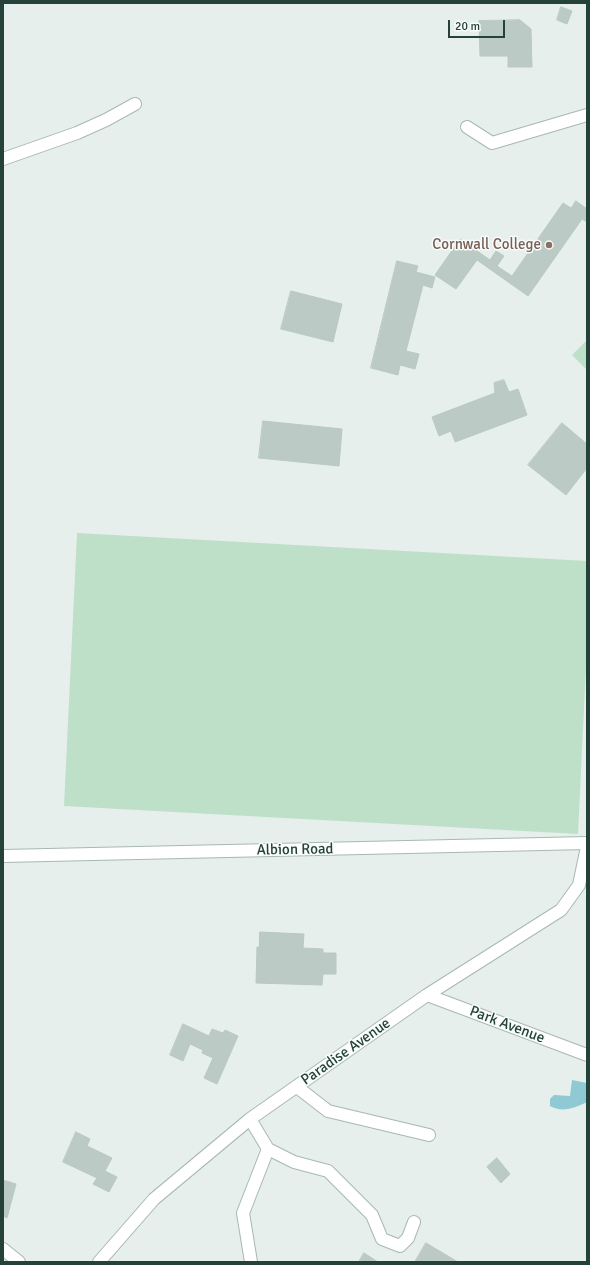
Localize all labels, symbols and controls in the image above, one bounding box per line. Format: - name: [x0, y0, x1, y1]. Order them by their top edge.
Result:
- scale bar: [450, 12, 507, 38]
- text: 20 m: [455, 19, 480, 34]
- place label: Cornwall College: [432, 236, 541, 254]
- marker: Cornwall College: [544, 240, 554, 250]
- street label: Albion Road: [256, 840, 334, 860]
- street label: Park Avenue: [467, 1002, 547, 1048]
- street label: Paradise Avenue: [298, 1015, 394, 1089]

